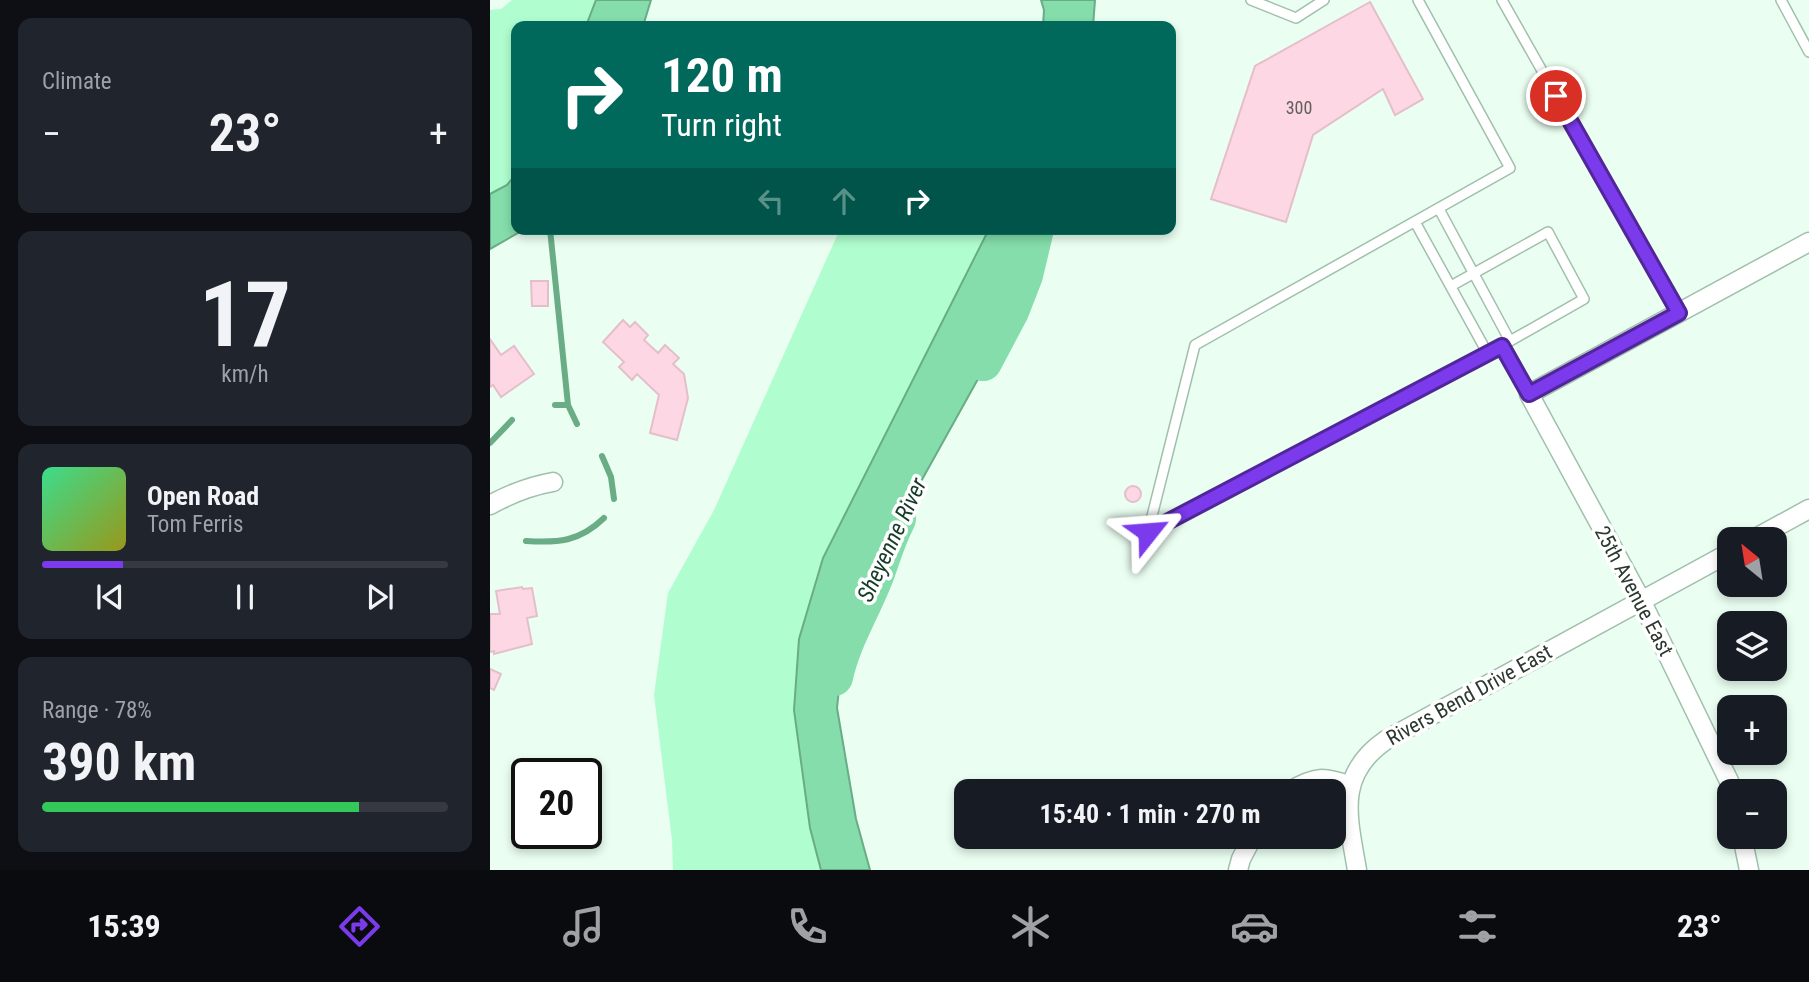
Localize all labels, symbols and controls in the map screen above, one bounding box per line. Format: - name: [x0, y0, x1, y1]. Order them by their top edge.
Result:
- text: 120 m: [661, 47, 783, 104]
- icon: right: [546, 49, 637, 140]
- pin: [1526, 66, 1586, 126]
- text: Climate: [42, 68, 112, 95]
- icon: arrive: [1537, 77, 1575, 115]
- house number: 300: [1286, 97, 1312, 118]
- text: 23°: [209, 103, 281, 164]
- text: Turn right: [661, 106, 782, 144]
- text: −: [42, 112, 61, 156]
- text: +: [429, 112, 448, 156]
- icon: left: [752, 182, 790, 220]
- icon: ahead: [825, 182, 863, 220]
- icon: right: [898, 182, 936, 220]
- text: 17: [199, 262, 291, 368]
- text: km/h: [221, 361, 269, 388]
- water label: Sheyenne River: [852, 473, 933, 606]
- text: Open Road: [147, 481, 259, 511]
- position arrow: [1111, 495, 1185, 569]
- text: Tom Ferris: [147, 511, 243, 538]
- street label: 25th Avenue East: [1590, 522, 1678, 660]
- north arrow: [1717, 527, 1787, 597]
- map controls: [1717, 527, 1787, 849]
- icon: previous: [91, 578, 129, 616]
- icon: pause: [226, 578, 264, 616]
- icon: next: [361, 578, 399, 616]
- button: layers: [1717, 611, 1787, 681]
- street label: Rivers Bend Drive East: [1382, 640, 1556, 750]
- button: +: [1717, 695, 1787, 765]
- text: Range · 78%: [42, 697, 152, 724]
- text: 390 km: [42, 732, 196, 793]
- speed limit sign: 20: [511, 758, 602, 849]
- button: −: [1717, 779, 1787, 849]
- text: 15:40 · 1 min · 270 m: [1040, 799, 1260, 829]
- icon: directions: [335, 902, 384, 951]
- icon: music: [559, 902, 608, 951]
- icon: phone: [783, 902, 832, 951]
- icon: climate: [1006, 902, 1055, 951]
- icon: car: [1230, 902, 1279, 951]
- icon: filters: [1453, 902, 1502, 951]
- text: 15:39: [87, 907, 161, 945]
- text: 23°: [1677, 907, 1722, 945]

